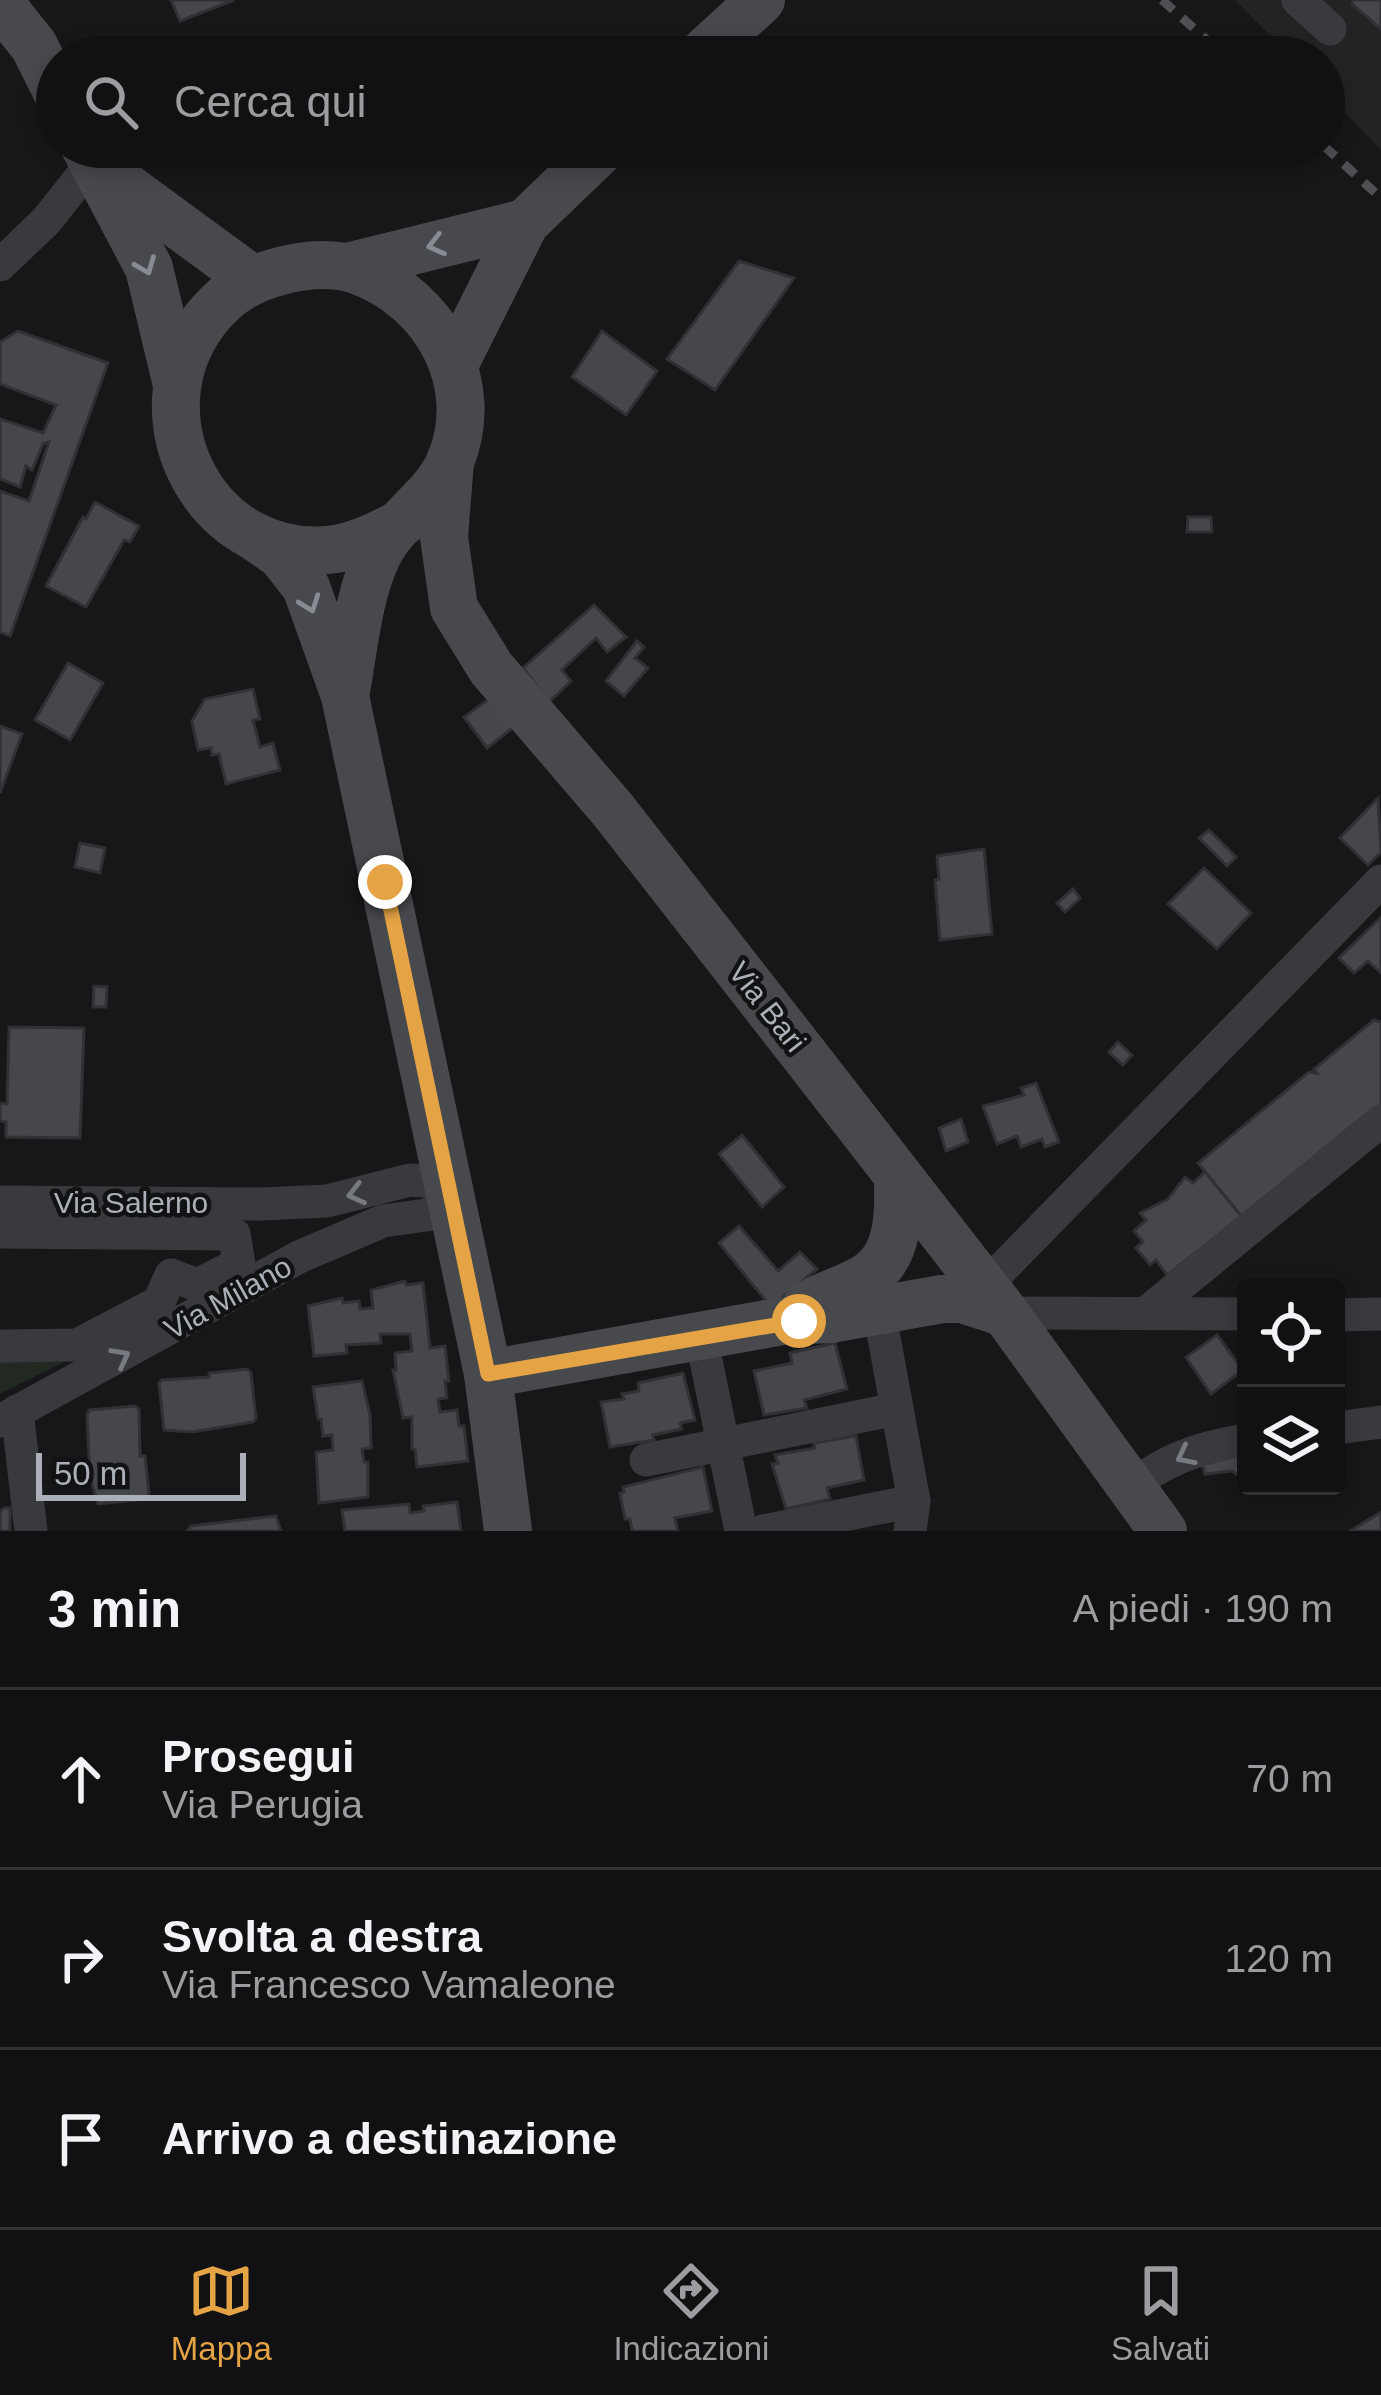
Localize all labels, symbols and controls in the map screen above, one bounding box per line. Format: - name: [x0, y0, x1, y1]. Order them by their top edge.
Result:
- search box: [36, 36, 1345, 168]
- icon: search: [78, 69, 144, 135]
- text: Cerca qui: [174, 76, 367, 127]
- one-way arrow: [427, 231, 447, 256]
- one-way arrow: [131, 255, 156, 276]
- one-way arrow: [296, 592, 320, 613]
- route end: [358, 855, 412, 909]
- street label: Via Bari: [722, 955, 813, 1058]
- one-way arrow: [347, 1180, 367, 1205]
- street label: Via Salerno: [54, 1186, 208, 1219]
- street label: Via Milano: [159, 1249, 297, 1346]
- map controls: [1237, 1279, 1345, 1495]
- button: locate: [1237, 1279, 1345, 1387]
- route start: [772, 1294, 826, 1348]
- one-way arrow: [108, 1348, 130, 1371]
- button: layers: [1237, 1387, 1345, 1495]
- one-way arrow: [1176, 1442, 1197, 1466]
- scale bar: [36, 1447, 246, 1500]
- text: 50 m: [54, 1455, 127, 1492]
- text: 3 min: [48, 1581, 181, 1638]
- text: A piedi · 190 m: [1073, 1587, 1333, 1630]
- text: Prosegui: [162, 1731, 355, 1782]
- icon: ahead: [48, 1746, 114, 1812]
- text: 70 m: [1246, 1757, 1333, 1800]
- text: Via Perugia: [162, 1783, 363, 1826]
- text: Svolta a destra: [162, 1911, 482, 1962]
- icon: right: [48, 1926, 114, 1992]
- text: 120 m: [1225, 1937, 1333, 1980]
- text: Via Francesco Vamaleone: [162, 1963, 616, 2006]
- icon: arrive: [48, 2106, 114, 2172]
- text: Arrivo a destinazione: [162, 2113, 617, 2164]
- tab: Mappa: [171, 2258, 272, 2368]
- tab: Indicazioni: [613, 2258, 769, 2368]
- tab: Salvati: [1111, 2258, 1210, 2368]

